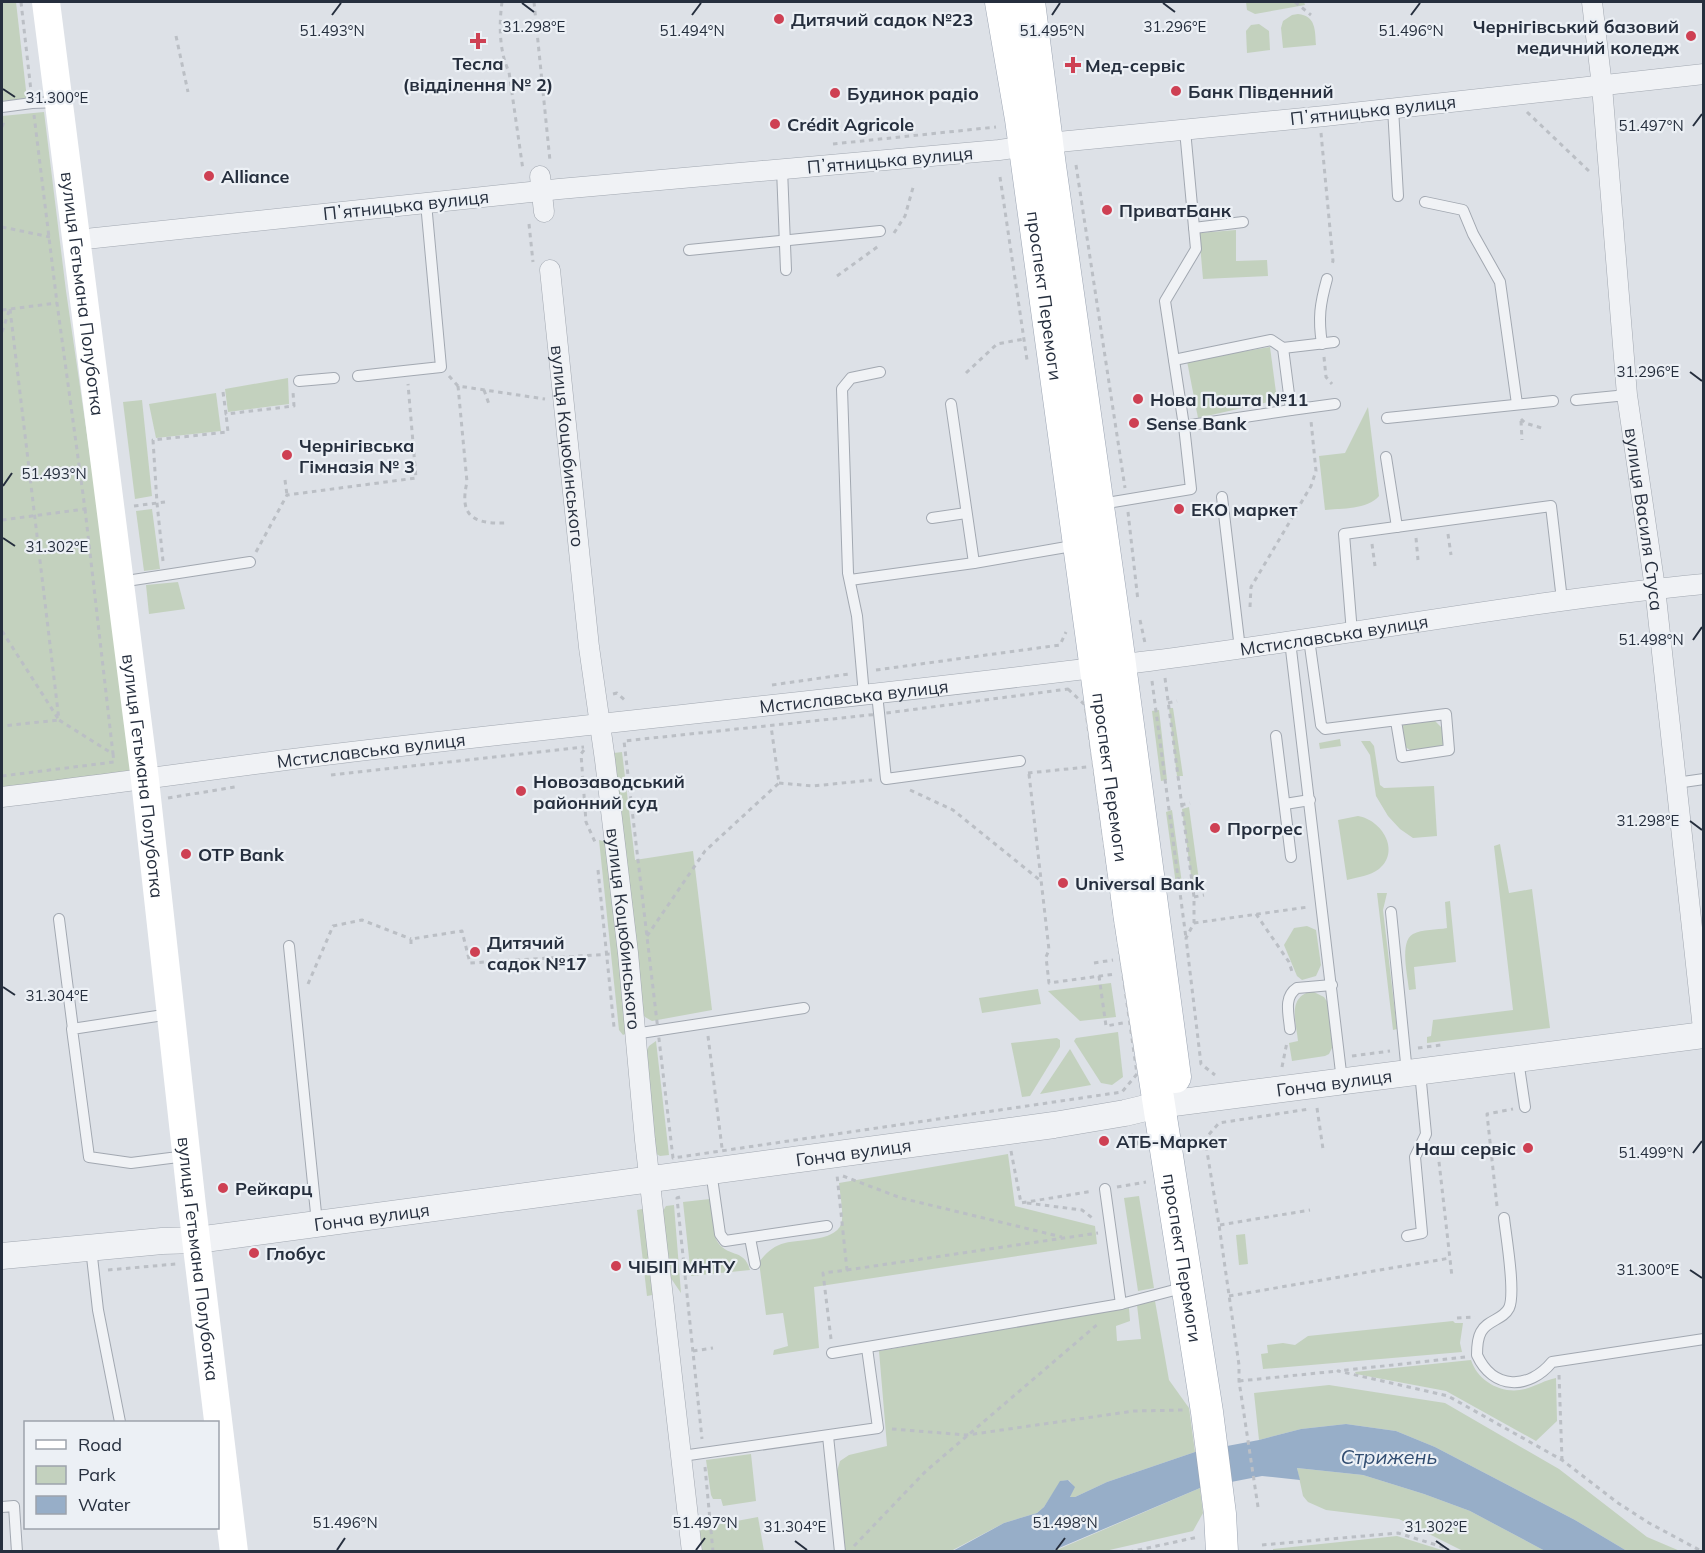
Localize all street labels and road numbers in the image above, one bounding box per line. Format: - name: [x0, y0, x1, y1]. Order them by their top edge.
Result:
- street label: Пʼятницька вулиця: [1289, 90, 1457, 130]
- street label: Пʼятницька вулиця: [806, 141, 974, 179]
- street label: вулиця Гетьмана Полуботка: [56, 170, 110, 417]
- street label: Пʼятницька вулиця: [322, 185, 490, 225]
- street label: проспект Перемоги: [1022, 210, 1068, 382]
- street label: вулиця Коцюбинського: [546, 344, 590, 548]
- street label: вулиця Василя Стуса: [1620, 426, 1669, 612]
- street label: Мстиславська вулиця: [1238, 609, 1430, 660]
- street label: вулиця Гетьмана Полуботка: [118, 652, 169, 899]
- street label: Мстиславська вулиця: [758, 674, 950, 718]
- street label: проспект Перемоги: [1088, 691, 1134, 863]
- street label: Мстиславська вулиця: [275, 727, 467, 773]
- street label: вулиця Коцюбинського: [602, 826, 646, 1031]
- street label: Гонча вулиця: [1275, 1064, 1393, 1101]
- street label: Гонча вулиця: [794, 1133, 913, 1171]
- street label: вулиця Гетьмана Полуботка: [173, 1135, 225, 1382]
- street label: проспект Перемоги: [1158, 1172, 1207, 1344]
- street label: Гонча вулиця: [313, 1197, 431, 1236]

